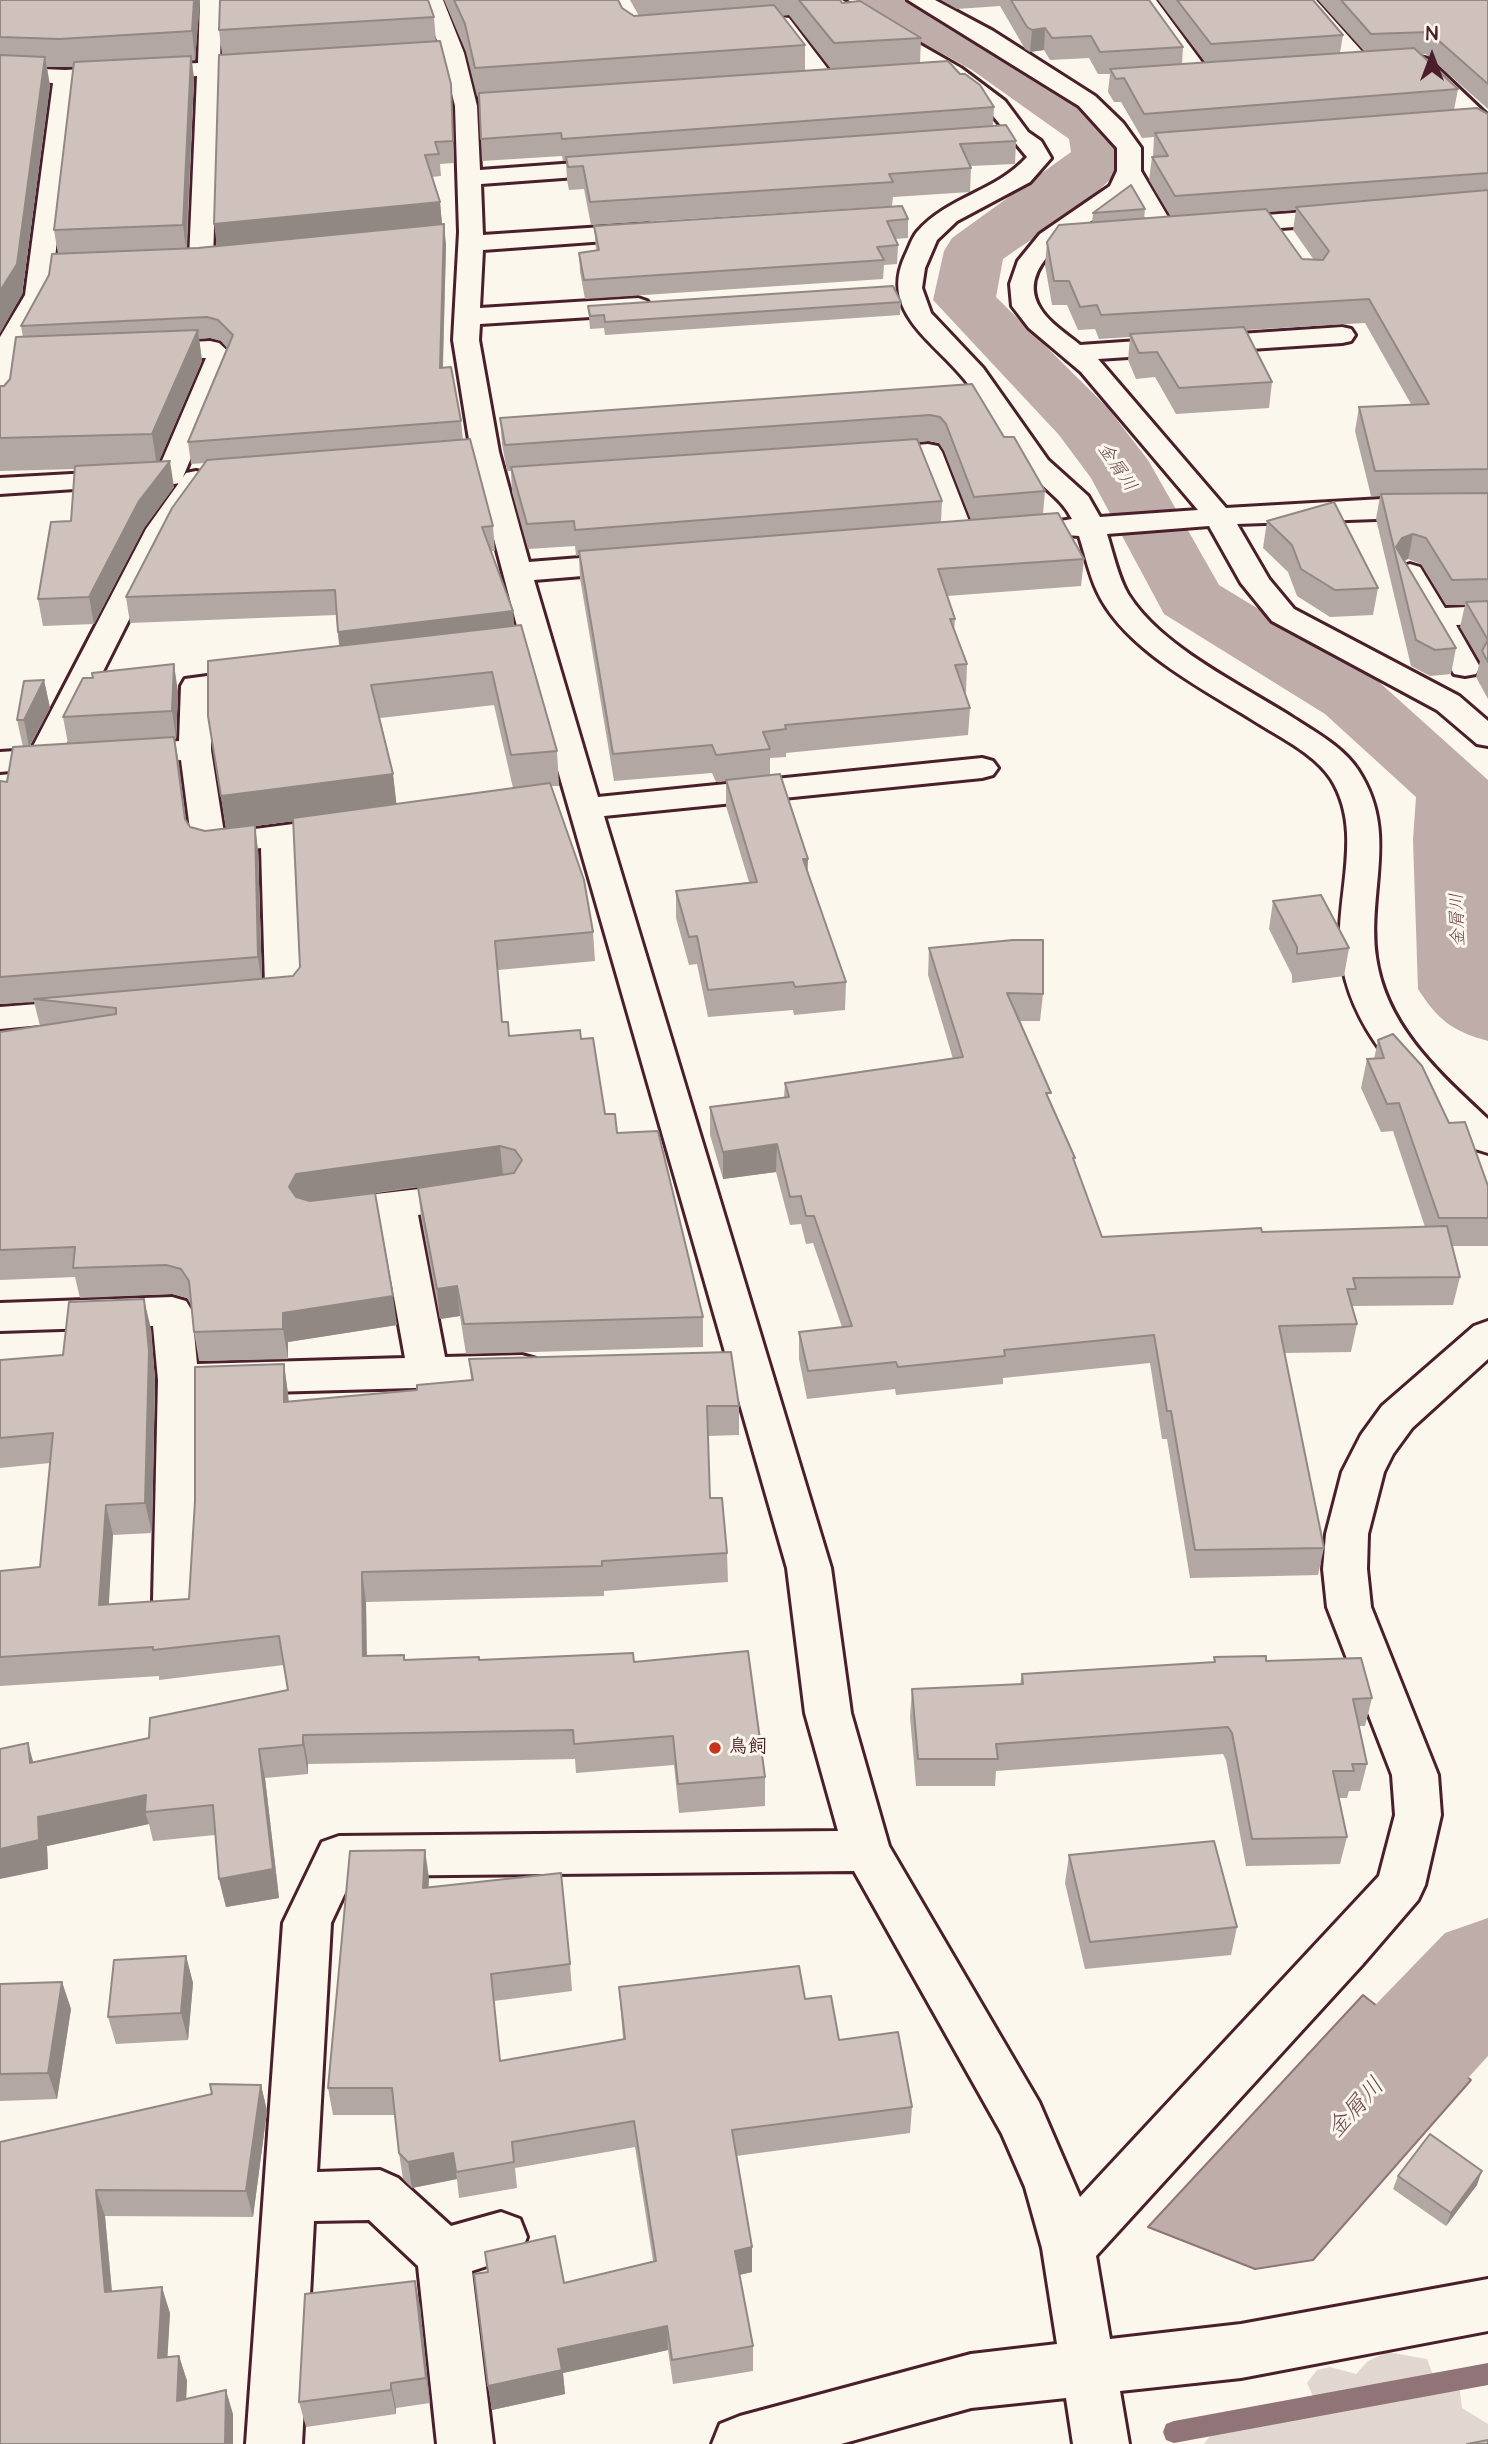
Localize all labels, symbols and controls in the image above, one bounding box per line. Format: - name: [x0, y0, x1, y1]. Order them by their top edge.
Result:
- north arrow: [1397, 21, 1467, 91]
- text: N: [1426, 21, 1438, 48]
- water label: 金屑川: [1092, 440, 1140, 496]
- water label: 金屑川: [1447, 893, 1471, 947]
- place label: 鳥飼: [729, 1737, 767, 1759]
- marker: 鳥飼: [707, 1740, 723, 1756]
- water label: 金屑川: [1322, 2073, 1392, 2145]

